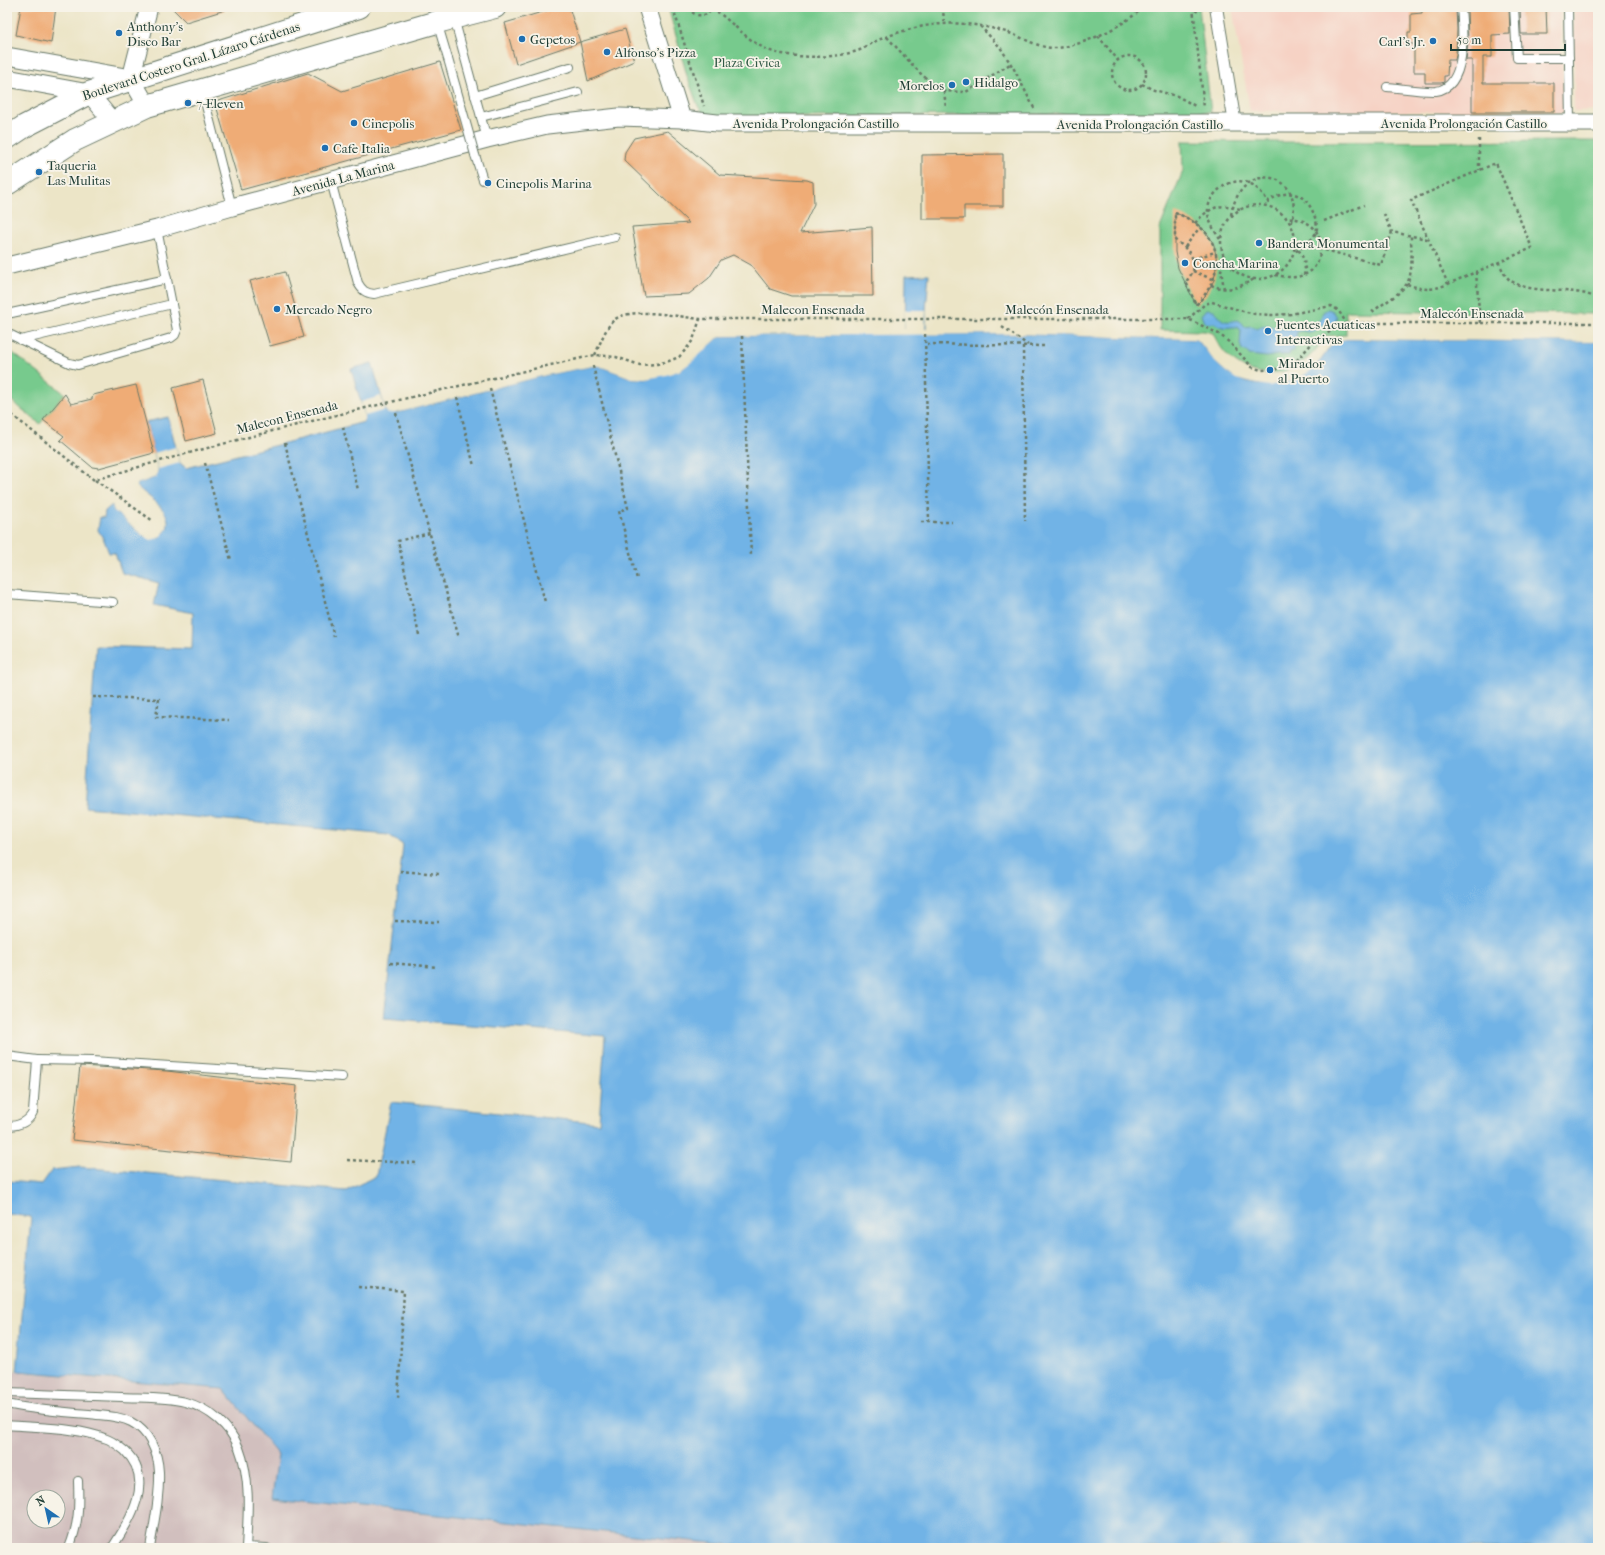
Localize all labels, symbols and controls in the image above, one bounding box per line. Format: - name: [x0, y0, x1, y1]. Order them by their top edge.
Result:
- street label: Boulevard Costero Gral. Lázaro Cárdenas: [80, 19, 302, 103]
- place label: Anthony's Disco Bar: [126, 19, 183, 49]
- scale bar: [1451, 26, 1565, 52]
- marker: Anthony's Disco Bar: [114, 28, 124, 38]
- place label: Gepetos: [530, 32, 575, 47]
- text: 50 m: [1457, 33, 1481, 47]
- marker: Gepetos: [517, 34, 527, 44]
- place label: Carl's Jr.: [1379, 34, 1425, 49]
- marker: Carl's Jr.: [1428, 36, 1438, 46]
- place label: Alfonso's Pizza: [614, 45, 697, 60]
- marker: Alfonso's Pizza: [602, 47, 612, 57]
- park label: Plaza Civica: [714, 55, 781, 70]
- place label: Hidalgo: [974, 75, 1019, 90]
- marker: Hidalgo: [961, 77, 971, 87]
- place label: Morelos: [899, 78, 944, 93]
- marker: Morelos: [947, 80, 957, 90]
- place label: 7-Eleven: [196, 96, 244, 111]
- marker: 7-Eleven: [183, 98, 193, 108]
- place label: Cinepolis: [362, 116, 414, 131]
- street label: Avenida Prolongación Castillo: [732, 116, 900, 131]
- street label: Avenida Prolongación Castillo: [1380, 116, 1548, 131]
- street label: Avenida Prolongación Castillo: [1056, 117, 1224, 132]
- marker: Cinepolis: [349, 118, 359, 128]
- place label: Cafe Italia: [333, 141, 391, 156]
- marker: Cafe Italia: [320, 143, 330, 153]
- street label: Avenida La Marina: [289, 157, 397, 199]
- place label: Taqueria Las Mulitas: [47, 158, 111, 188]
- marker: Taqueria Las Mulitas: [34, 167, 44, 177]
- place label: Cinepolis Marina: [496, 176, 593, 191]
- marker: Cinepolis Marina: [483, 178, 493, 188]
- place label: Bandera Monumental: [1267, 236, 1389, 251]
- marker: Bandera Monumental: [1254, 238, 1264, 248]
- place label: Concha Marina: [1193, 256, 1279, 271]
- marker: Concha Marina: [1180, 258, 1190, 268]
- place label: Mercado Negro: [285, 302, 372, 317]
- street label: Malecon Ensenada: [761, 302, 866, 317]
- street label: Malecón Ensenada: [1005, 302, 1110, 317]
- marker: Mercado Negro: [272, 304, 282, 314]
- street label: Malecón Ensenada: [1420, 306, 1525, 321]
- place label: Fuentes Acuaticas Interactivas: [1276, 317, 1375, 347]
- marker: Fuentes Acuaticas Interactivas: [1263, 326, 1273, 336]
- place label: Mirador al Puerto: [1278, 356, 1329, 386]
- marker: Mirador al Puerto: [1265, 365, 1275, 375]
- street label: Malecon Ensenada: [235, 397, 340, 437]
- north arrow: [26, 1489, 66, 1529]
- text: N: [34, 1493, 48, 1509]

